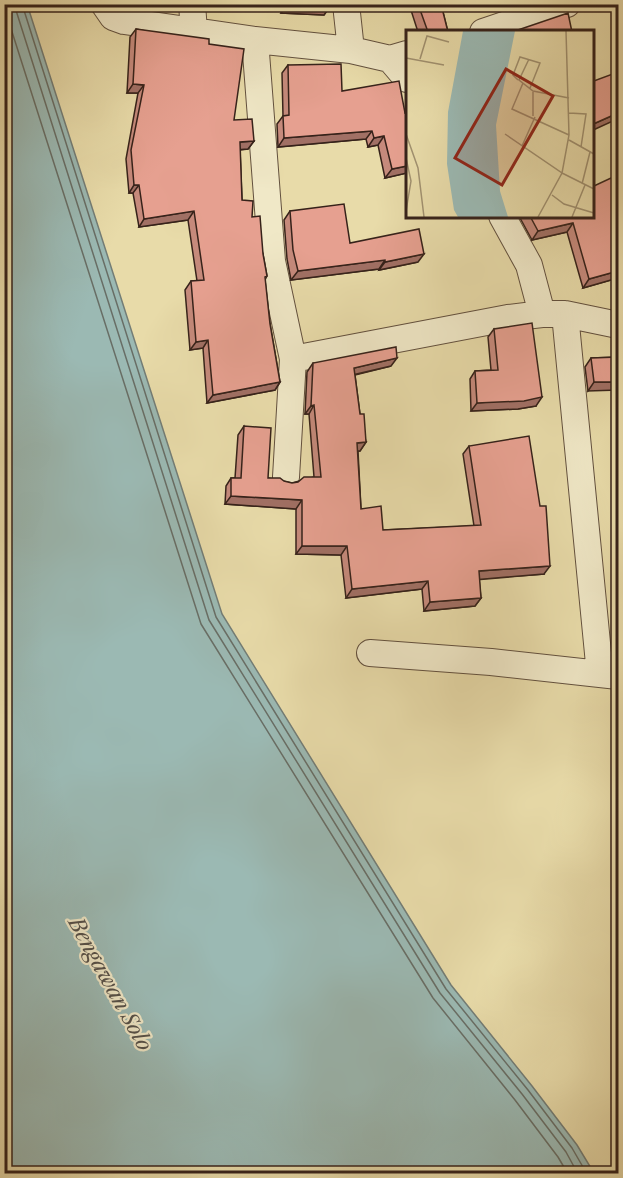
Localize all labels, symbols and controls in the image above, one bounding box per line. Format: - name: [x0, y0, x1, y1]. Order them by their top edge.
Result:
- inset map: [406, 30, 593, 218]
- water label: Bengawan Solo: [62, 911, 158, 1056]

